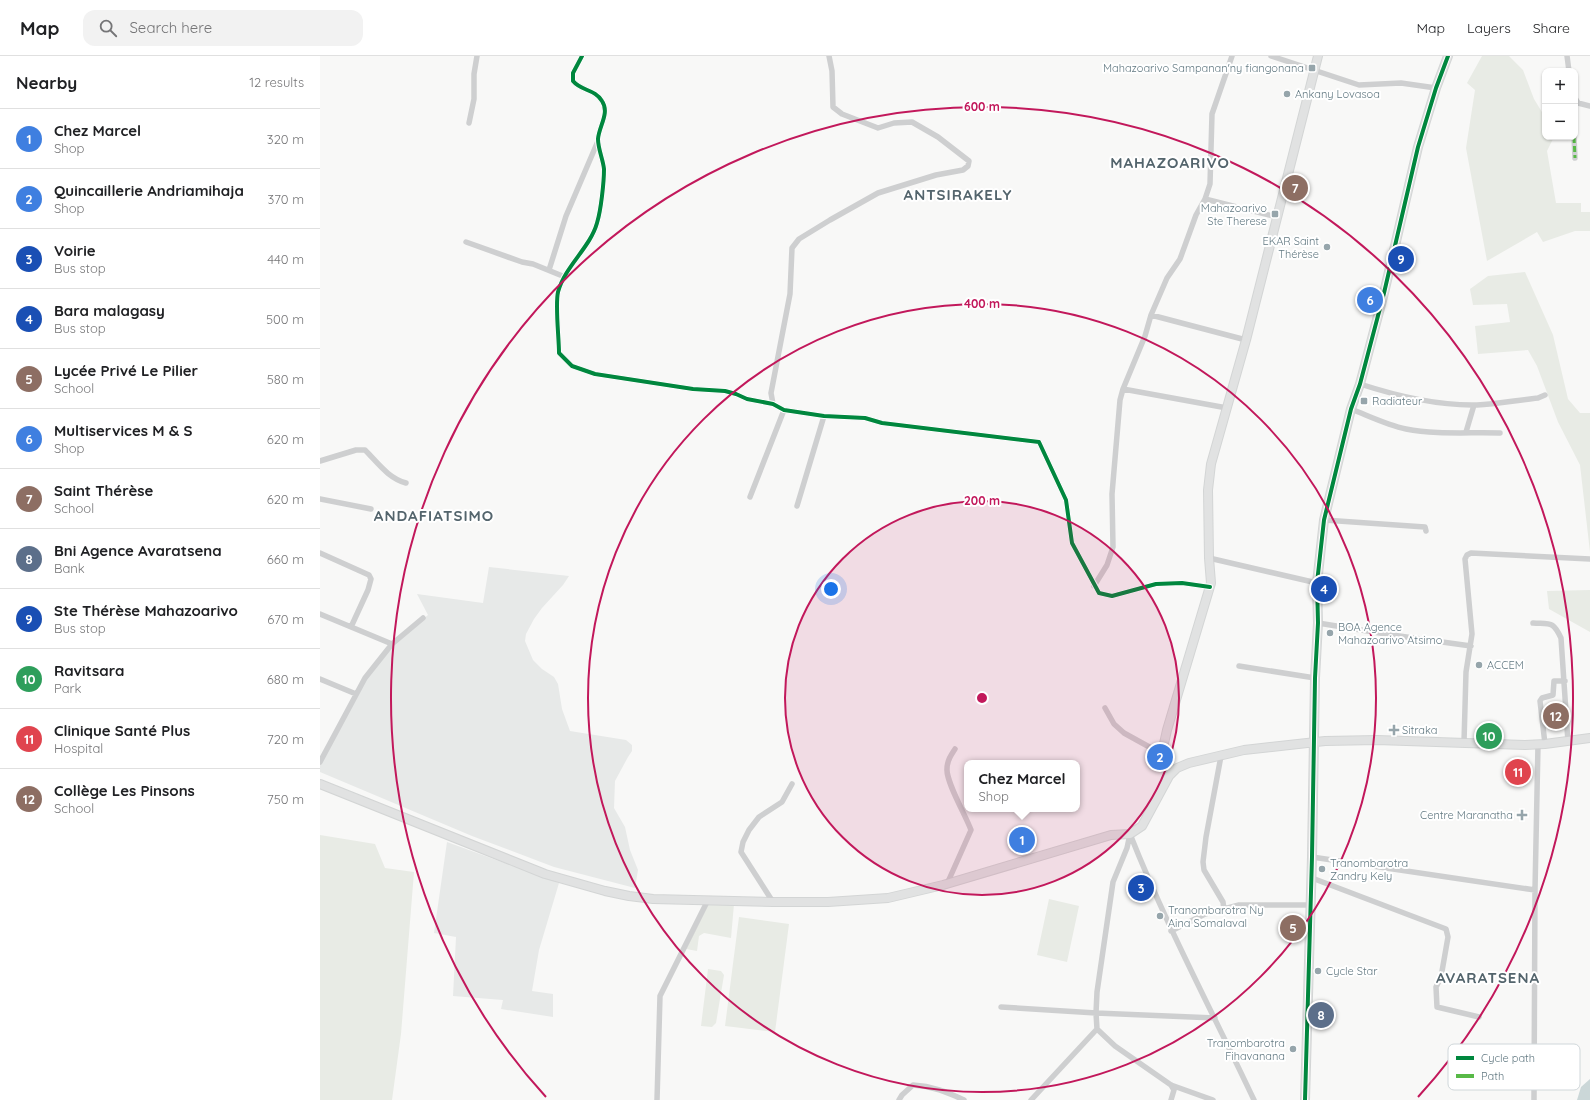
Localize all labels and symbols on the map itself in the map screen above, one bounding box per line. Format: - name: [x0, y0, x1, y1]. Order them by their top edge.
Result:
- place label: Mahazoarivo Sampanan'ny fiangonana: [1103, 61, 1304, 75]
- marker: Mahazoarivo Sampanan'ny fiangonana: [1307, 63, 1317, 73]
- place label: Ankany Lovasoa: [1295, 87, 1380, 101]
- marker: Ankany Lovasoa: [1282, 89, 1292, 99]
- text: 600 m: [964, 99, 1000, 114]
- district label: MAHAZOARIVO: [1110, 153, 1230, 172]
- pin: 7: [1282, 173, 1308, 203]
- district label: ANTSIRAKELY: [904, 185, 1012, 204]
- place label: Mahazoarivo Ste Therese: [1201, 201, 1267, 228]
- marker: Mahazoarivo Ste Therese: [1270, 209, 1280, 219]
- place label: EKAR Saint Thérèse: [1263, 234, 1319, 261]
- marker: EKAR Saint Thérèse: [1322, 242, 1332, 252]
- pin: 9: [1388, 244, 1414, 274]
- pin: 6: [1357, 285, 1383, 315]
- text: 400 m: [964, 296, 1000, 311]
- place label: Radiateur: [1372, 394, 1423, 408]
- marker: Radiateur: [1359, 396, 1369, 406]
- text: 200 m: [964, 493, 1000, 508]
- district label: ANDAFIATSIMO: [374, 506, 494, 525]
- pin: 4: [1311, 574, 1337, 604]
- your location: [821, 579, 841, 599]
- place label: BOA Agence Mahazoarivo Atsimo: [1338, 620, 1443, 647]
- marker: BOA Agence Mahazoarivo Atsimo: [1325, 628, 1335, 638]
- place label: ACCEM: [1487, 658, 1524, 672]
- marker: ACCEM: [1474, 660, 1484, 670]
- centre of rings: [975, 691, 989, 705]
- pin: 12: [1543, 701, 1569, 731]
- pin: 10: [1476, 721, 1502, 751]
- place label: Sitraka: [1402, 723, 1438, 737]
- marker: Sitraka: [1389, 725, 1399, 735]
- pin: 2: [1147, 742, 1173, 772]
- pin: 11: [1505, 757, 1531, 787]
- place label: Centre Maranatha: [1420, 808, 1513, 822]
- marker: Centre Maranatha: [1516, 809, 1528, 821]
- pin: 1: [1009, 825, 1035, 855]
- place label: Tranombarotra Zandry Kely: [1330, 856, 1408, 883]
- marker: Tranombarotra Zandry Kely: [1317, 864, 1327, 874]
- pin: 3: [1128, 873, 1154, 903]
- place label: Tranombarotra Ny Aina Somalaval: [1168, 903, 1264, 930]
- marker: Tranombarotra Ny Aina Somalaval: [1155, 911, 1165, 921]
- pin: 5: [1280, 913, 1306, 943]
- place label: Cycle Star: [1326, 964, 1378, 978]
- marker: Cycle Star: [1313, 966, 1323, 976]
- district label: AVARATSENA: [1436, 968, 1540, 987]
- pin: 8: [1308, 1000, 1334, 1030]
- place label: Tranombarotra Fihavanana: [1207, 1036, 1285, 1063]
- marker: Tranombarotra Fihavanana: [1288, 1044, 1298, 1054]
- legend: [1448, 1044, 1580, 1090]
- text: Cycle path: [1481, 1051, 1535, 1065]
- text: Path: [1481, 1069, 1504, 1083]

